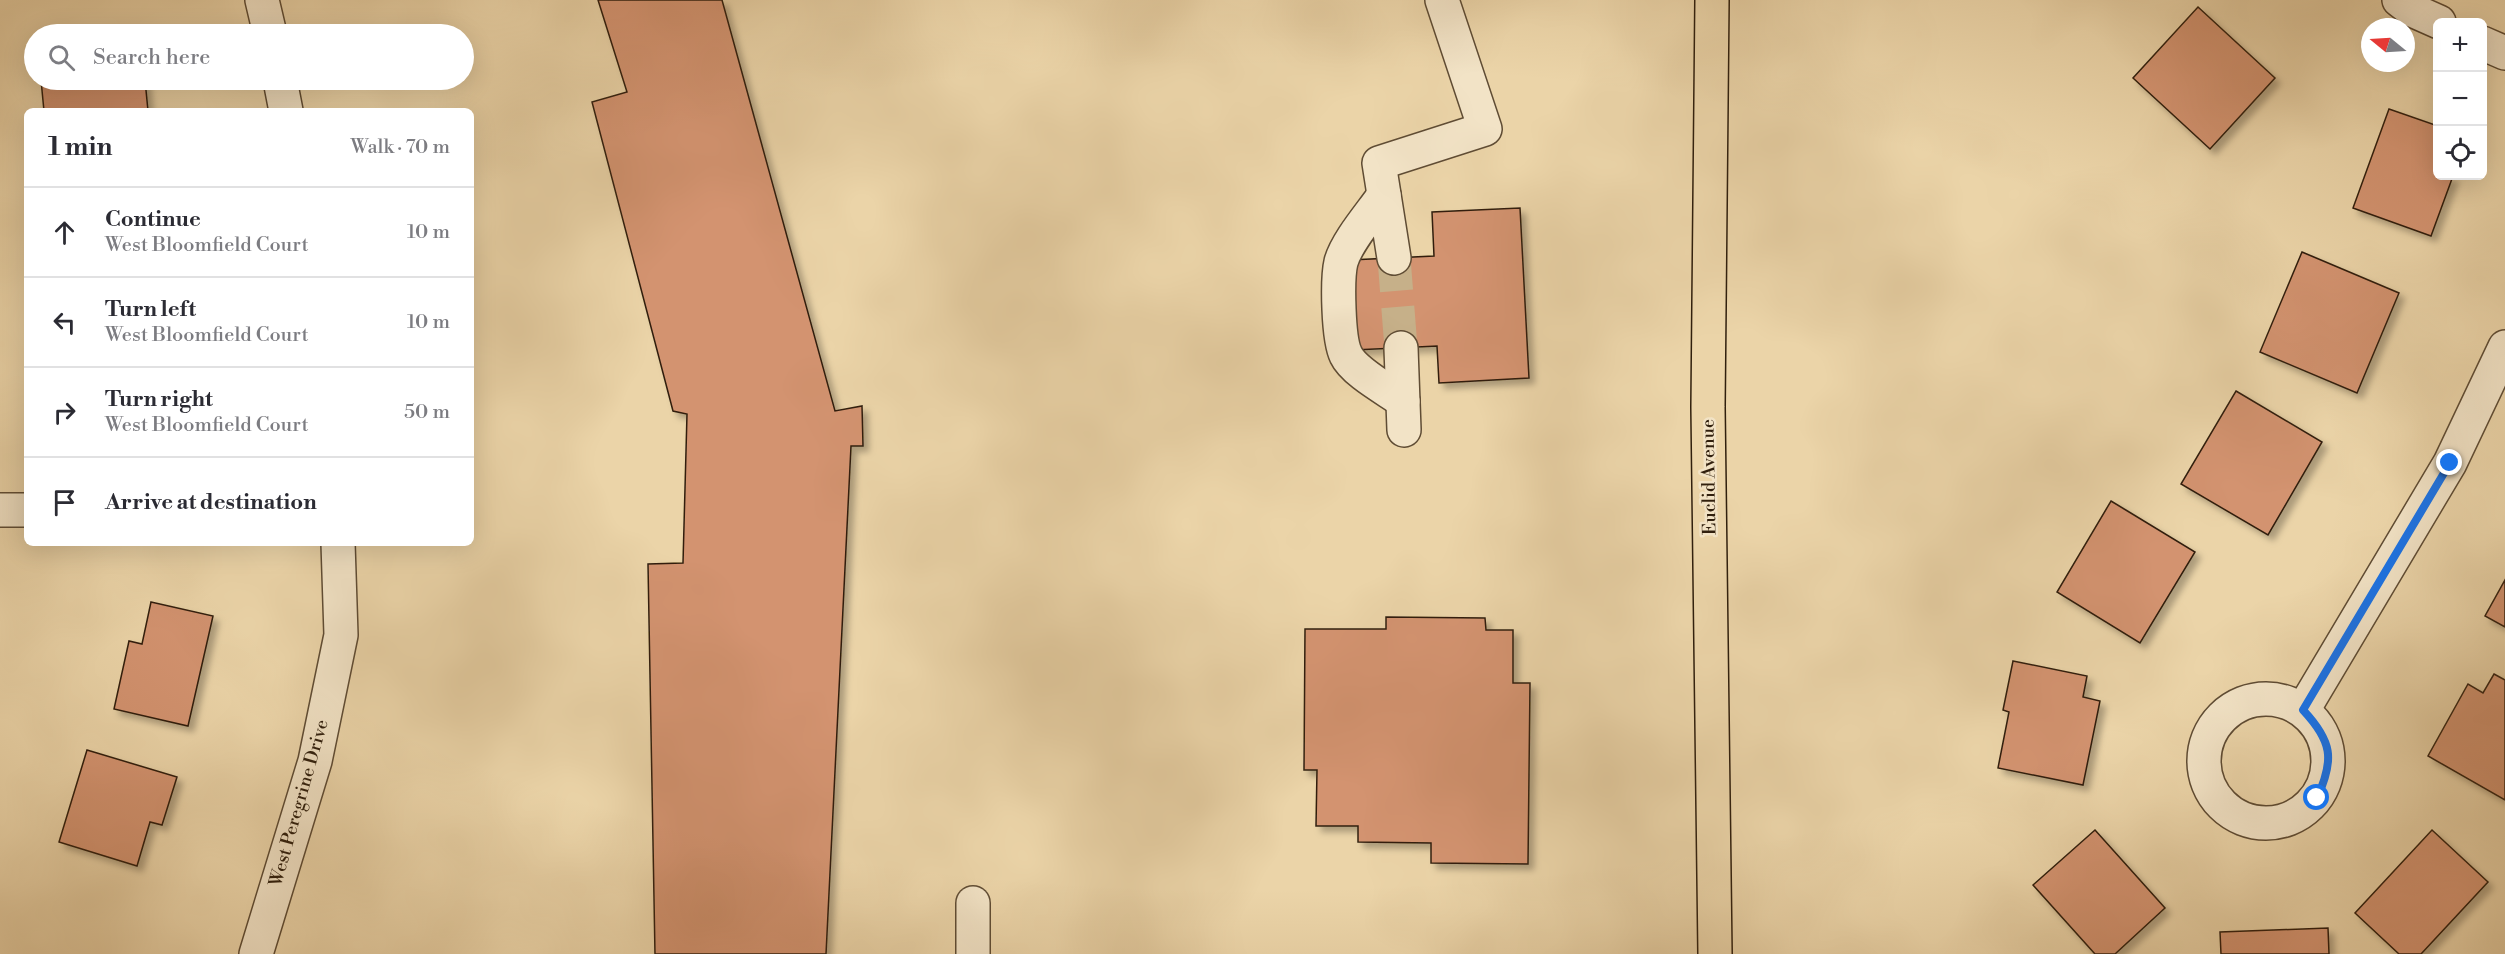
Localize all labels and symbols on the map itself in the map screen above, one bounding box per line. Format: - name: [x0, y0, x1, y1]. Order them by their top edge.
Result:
- north arrow: [2361, 18, 2415, 72]
- street label: Euclid Avenue: [1696, 419, 1722, 535]
- route end: [2436, 449, 2462, 475]
- street label: West Peregrine Drive: [264, 717, 334, 890]
- route start: [2303, 784, 2329, 810]

